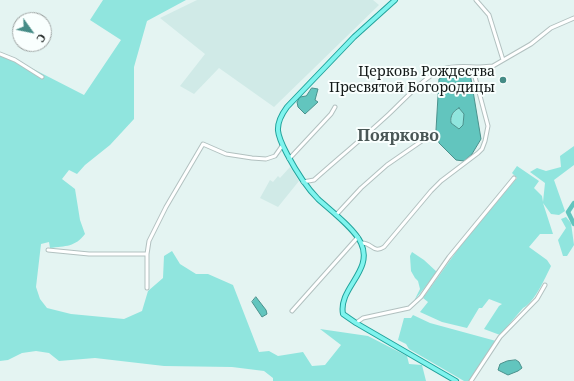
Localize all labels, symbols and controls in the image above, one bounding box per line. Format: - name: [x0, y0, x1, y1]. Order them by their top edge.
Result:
- north arrow: [12, 12, 52, 52]
- text: С: [33, 31, 50, 45]
- place label: Церковь Рождества Пресвятой Богородицы: [329, 64, 495, 96]
- marker: Церковь Рождества Пресвятой Богородицы: [498, 75, 508, 85]
- district label: Поярково: [357, 126, 439, 146]

